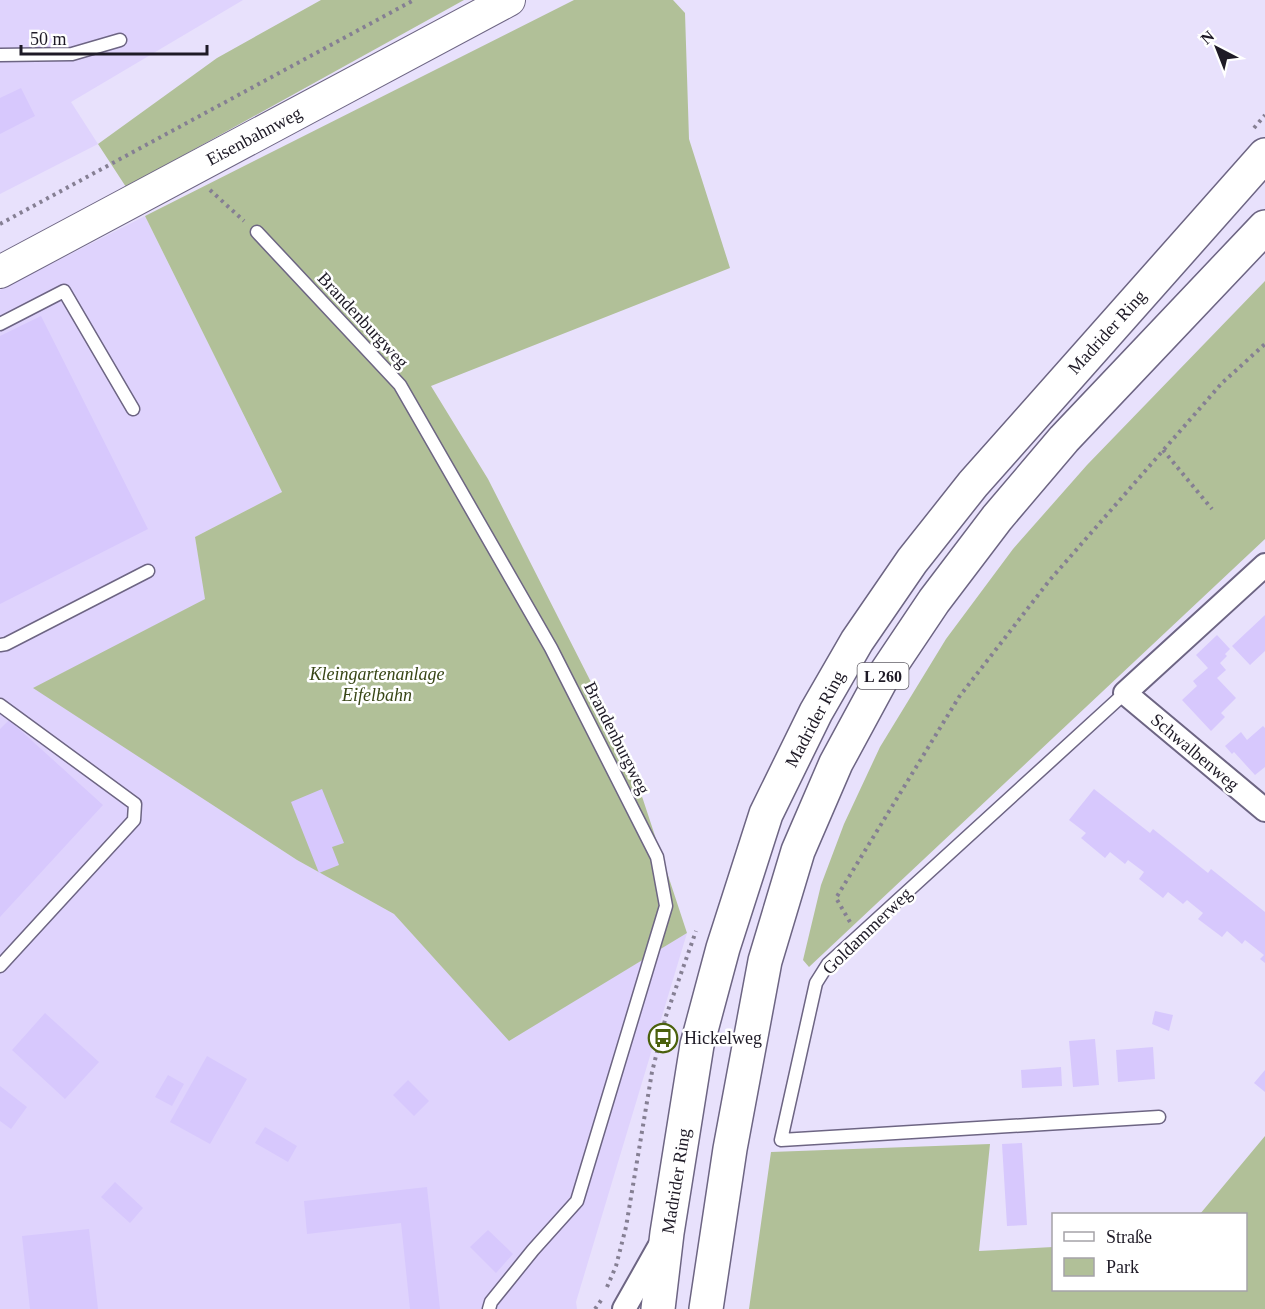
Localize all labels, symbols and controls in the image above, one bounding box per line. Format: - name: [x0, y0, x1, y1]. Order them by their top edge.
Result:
- scale bar: [21, 18, 207, 56]
- north arrow: [1187, 18, 1247, 78]
- text: N: [1197, 27, 1218, 47]
- text: 50 m: [30, 29, 67, 49]
- street label: Eisenbahnweg: [203, 103, 305, 169]
- street label: Brandenburgweg: [314, 268, 412, 372]
- street label: Madrider Ring: [1064, 286, 1150, 378]
- road number: L 260: [858, 663, 908, 689]
- park label: Kleingartenanlage Eifelbahn: [309, 664, 445, 705]
- street label: Madrider Ring: [781, 667, 849, 771]
- street label: Brandenburgweg: [580, 678, 654, 798]
- street label: Schwalbenweg: [1147, 709, 1243, 795]
- street label: Goldammerweg: [818, 884, 916, 978]
- bus stop icon: Hickelweg: [647, 1022, 679, 1054]
- place label: Hickelweg: [684, 1028, 762, 1048]
- street label: Madrider Ring: [658, 1127, 694, 1235]
- legend: [1052, 1213, 1247, 1291]
- text: Straße: [1106, 1227, 1152, 1247]
- text: Park: [1106, 1257, 1139, 1277]

